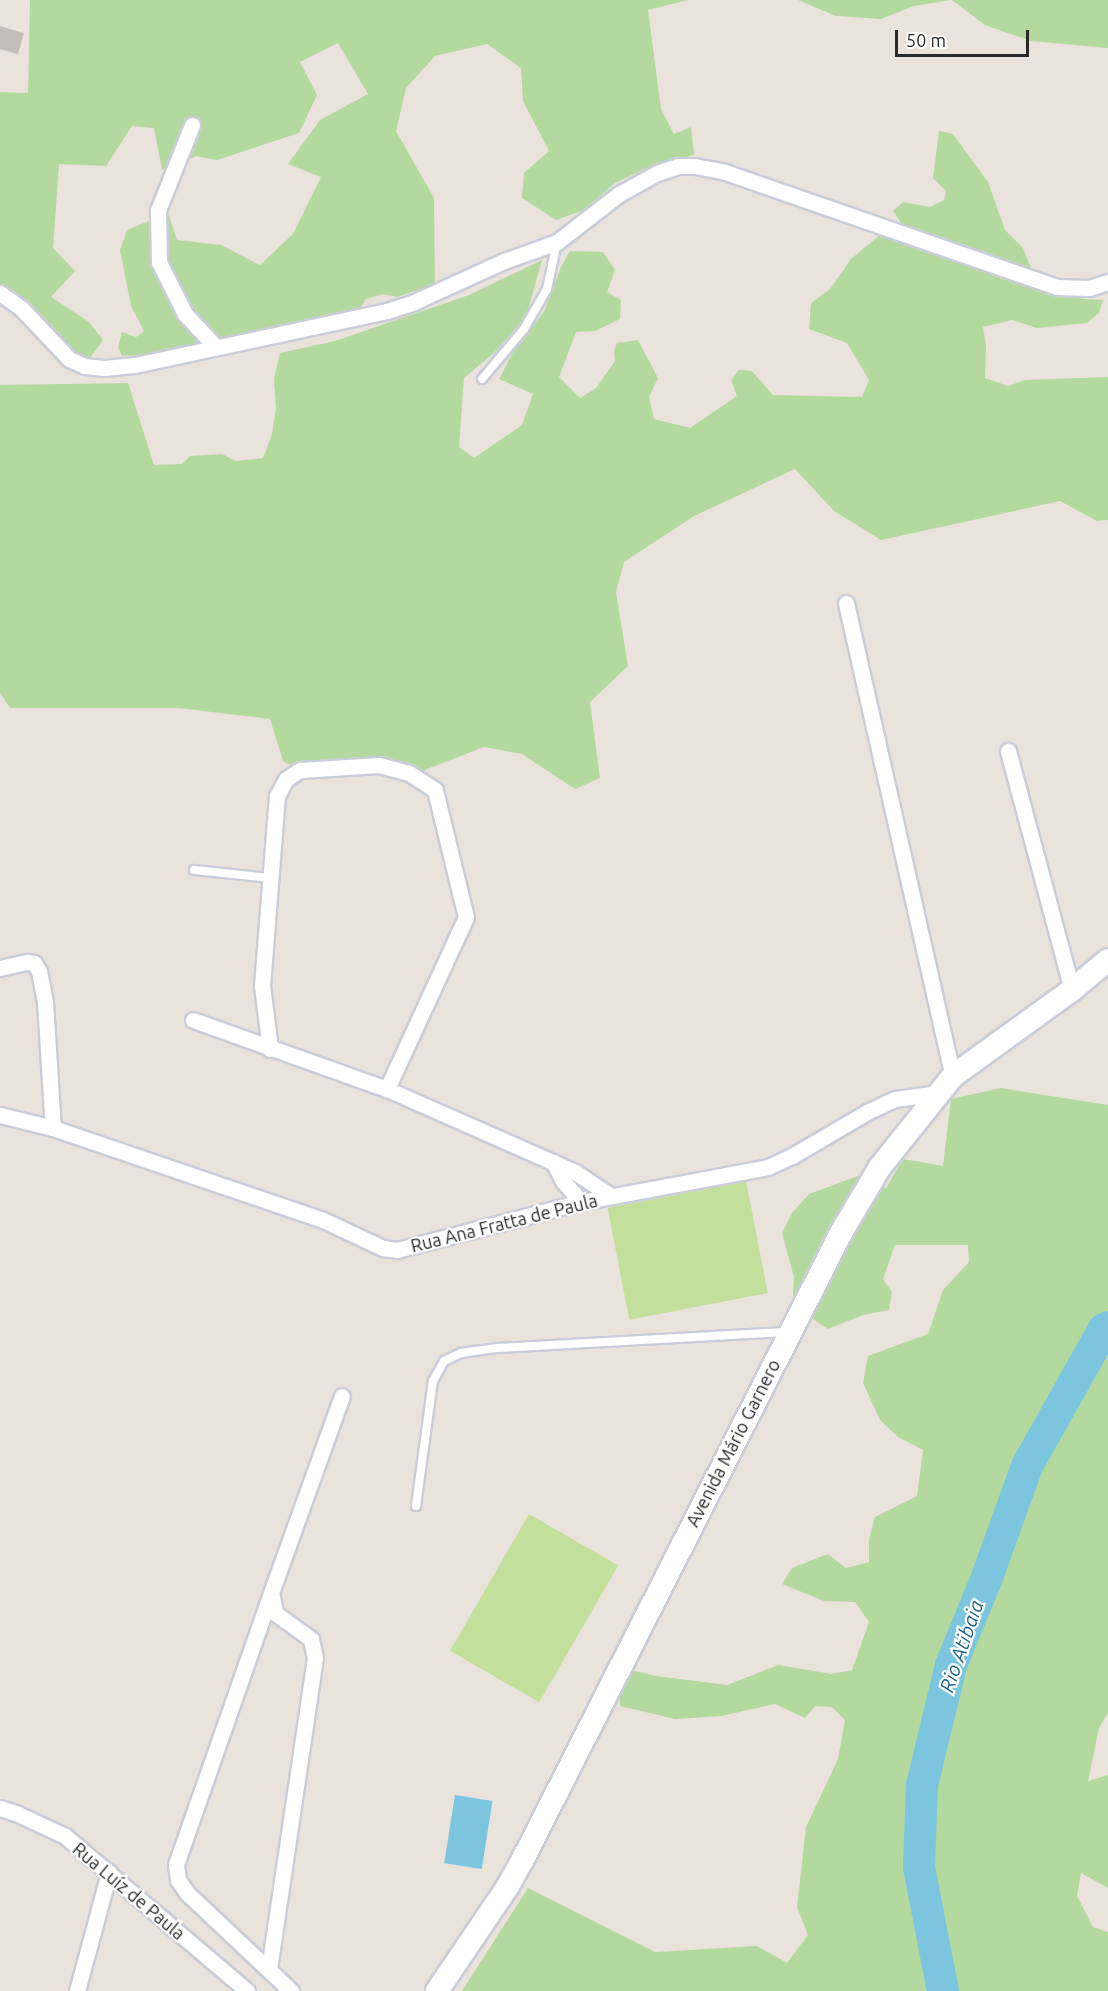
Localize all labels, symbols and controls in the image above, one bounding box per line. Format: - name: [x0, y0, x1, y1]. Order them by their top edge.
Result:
- scale bar: [898, 18, 1032, 56]
- text: 50 m: [906, 30, 946, 50]
- street label: Rua Ana Fratta de Paula: [408, 1189, 600, 1257]
- street label: Avenida Mário Garnero: [681, 1356, 785, 1530]
- water label: Rio Atibaia: [934, 1597, 988, 1695]
- street label: Rua Luíz de Paula: [69, 1838, 189, 1944]

